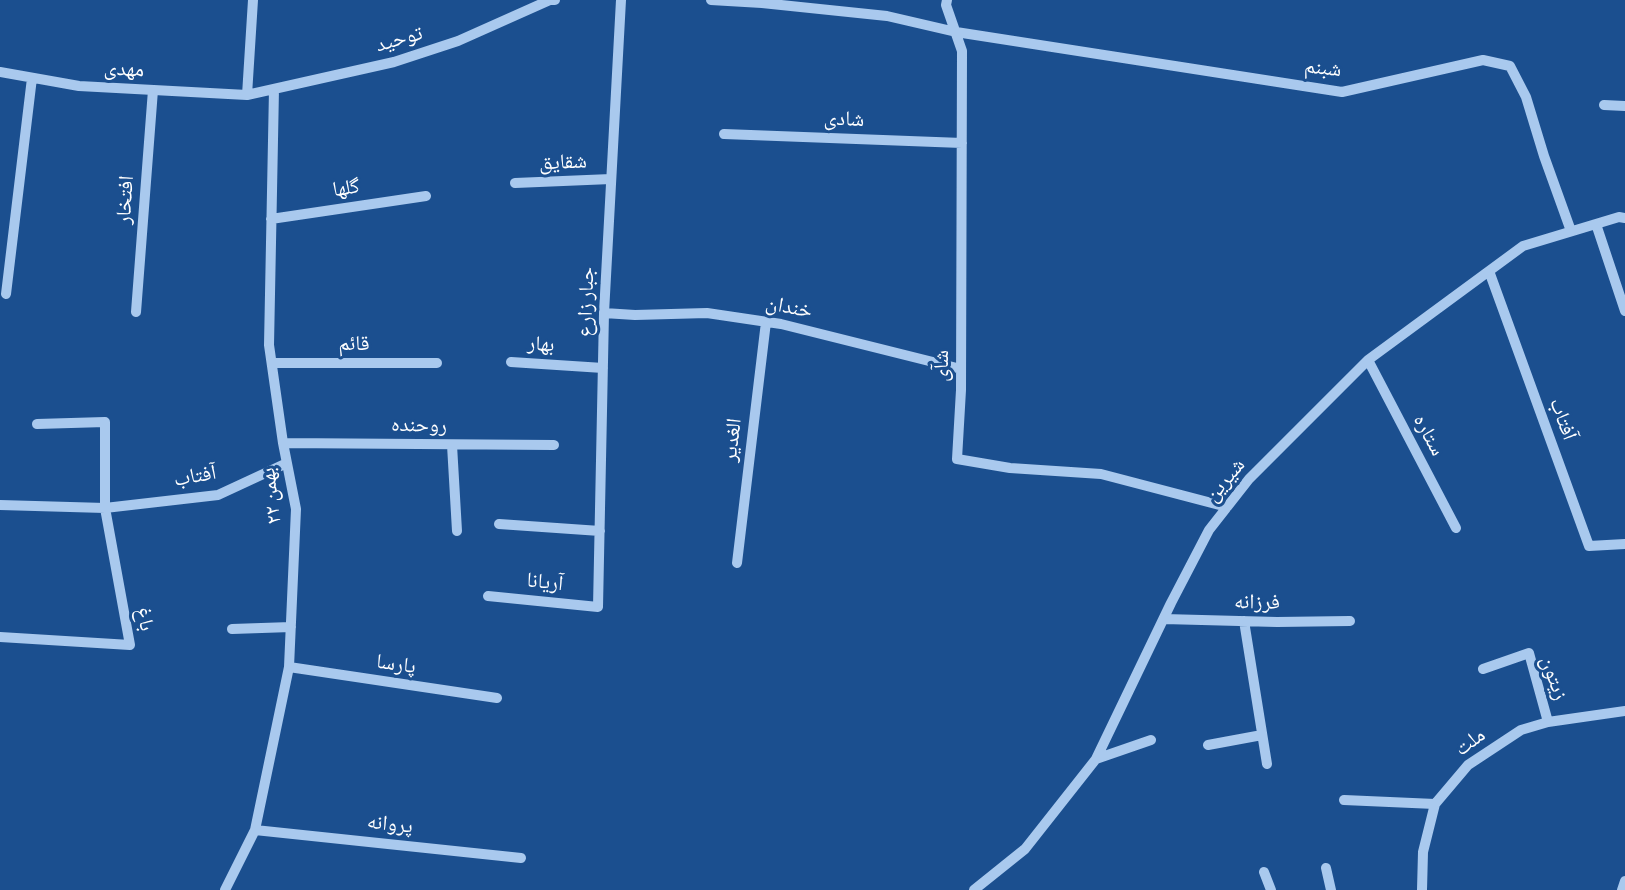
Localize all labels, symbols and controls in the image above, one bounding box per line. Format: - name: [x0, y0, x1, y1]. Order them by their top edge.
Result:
- street label: توحید: [373, 20, 425, 58]
- street label: شبنم: [1303, 54, 1343, 82]
- street label: مهدی: [103, 55, 145, 83]
- street label: شادی: [823, 106, 865, 132]
- street label: شقایق: [539, 149, 587, 175]
- street label: گلها: [331, 174, 361, 202]
- street label: افتخار: [111, 175, 139, 225]
- street label: جبار زارع: [572, 266, 600, 338]
- street label: خندان: [764, 290, 814, 324]
- street label: بهار: [527, 330, 555, 358]
- street label: قائم: [339, 331, 369, 357]
- street label: شآی: [929, 350, 955, 382]
- street label: آفتاب: [1544, 395, 1582, 443]
- street label: ستاره: [1408, 410, 1450, 460]
- street label: روحنده: [391, 412, 447, 438]
- street label: الغدیر: [717, 417, 747, 463]
- street label: شیرین: [1199, 453, 1251, 507]
- street label: آفتاب: [172, 460, 218, 492]
- street label: ۲۲ بهمن: [255, 466, 287, 526]
- street label: آریانا: [525, 568, 565, 596]
- street label: فرزانه: [1234, 589, 1280, 615]
- street label: باغ: [130, 605, 160, 633]
- street label: پارسا: [375, 649, 417, 679]
- street label: زیتون: [1535, 653, 1573, 703]
- street label: ملت: [1450, 722, 1490, 762]
- street label: پروانه: [366, 809, 414, 839]

